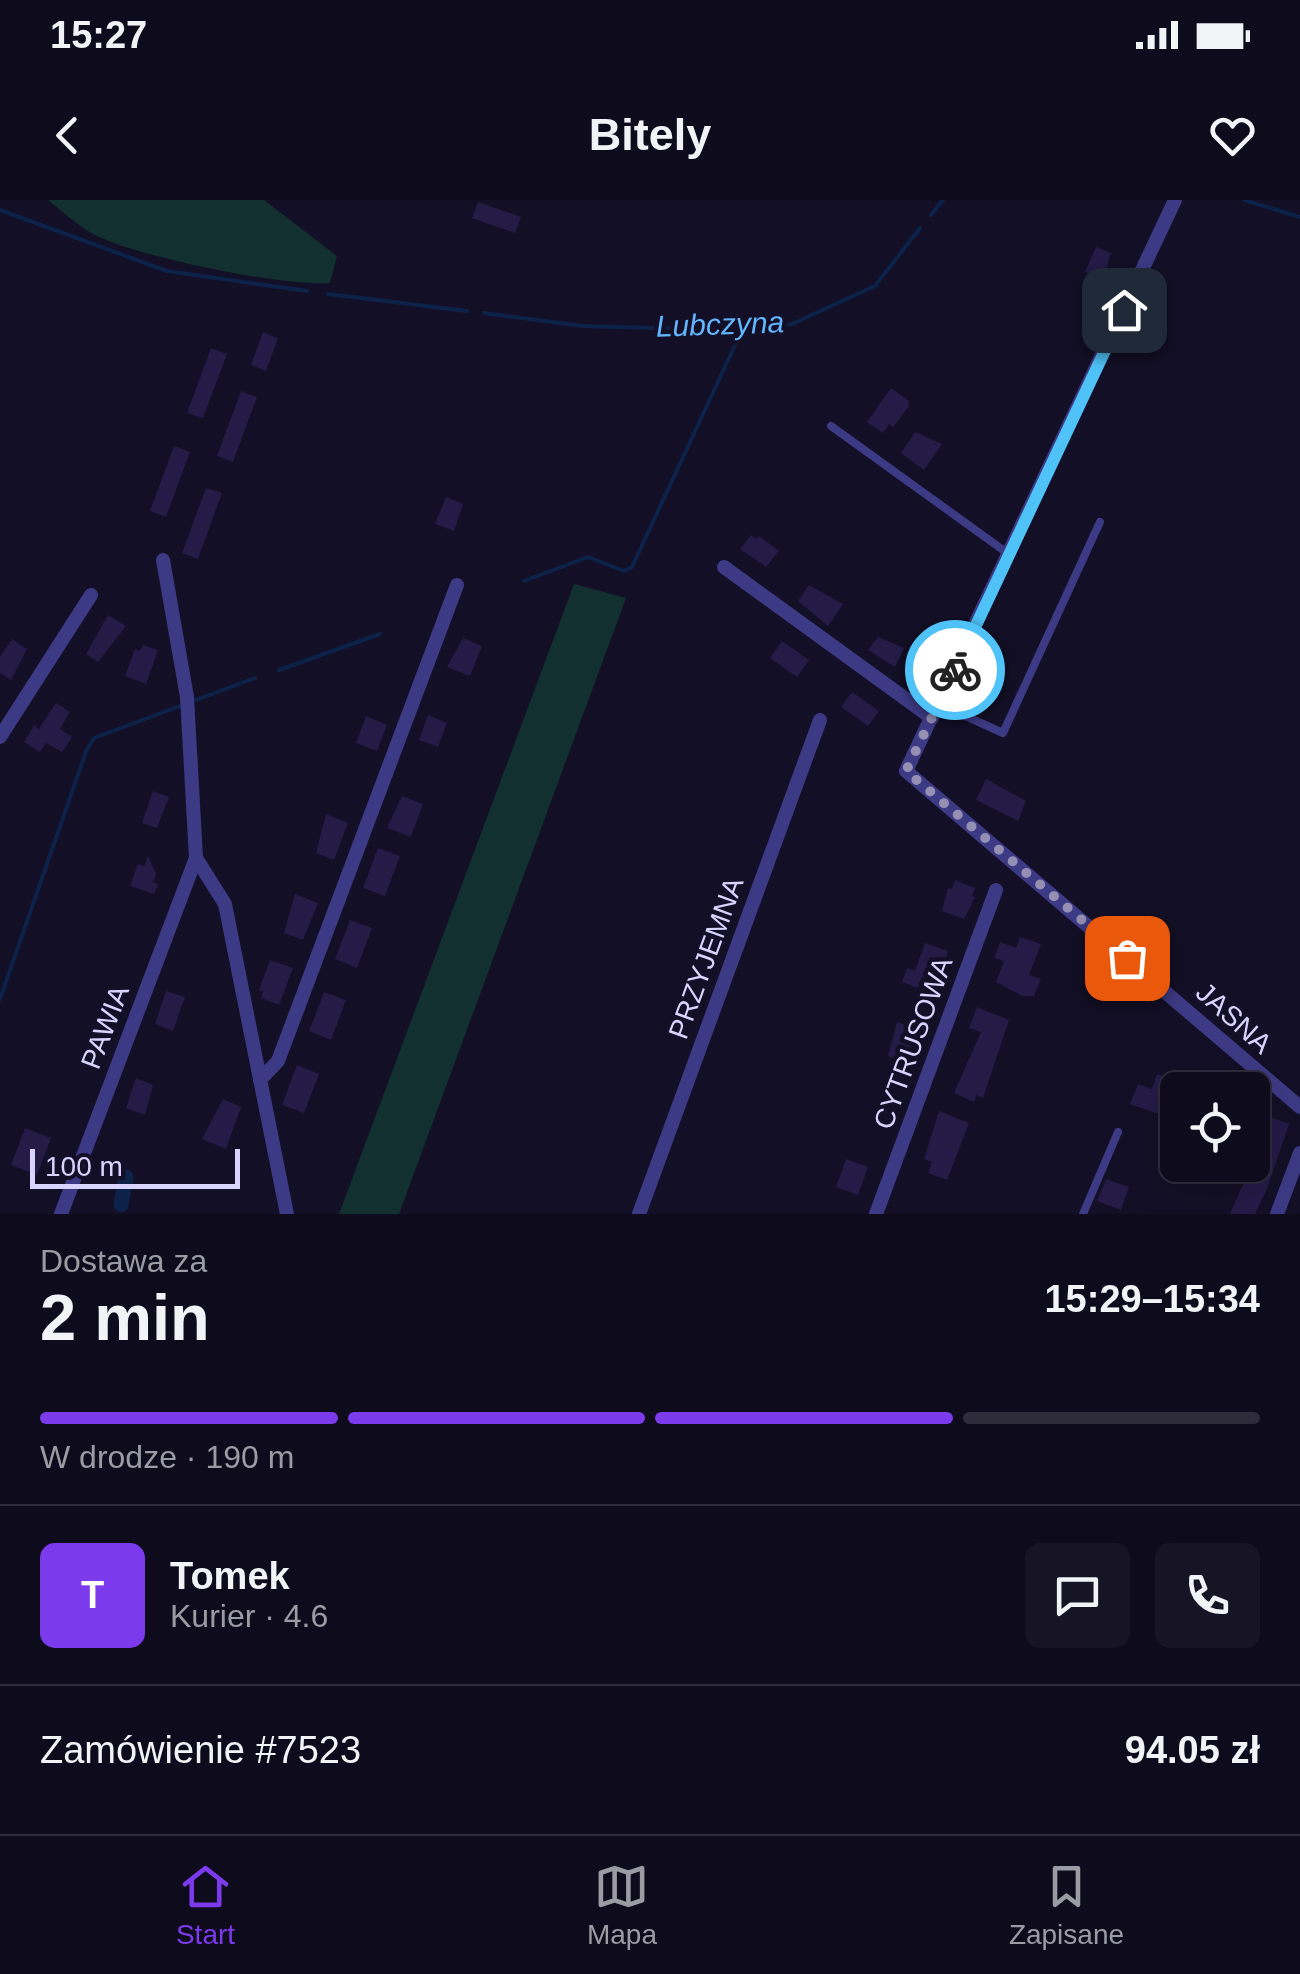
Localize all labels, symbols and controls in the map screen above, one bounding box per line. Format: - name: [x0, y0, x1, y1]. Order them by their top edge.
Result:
- text: 15:27: [50, 14, 147, 56]
- icon: back: [40, 108, 95, 163]
- icon: heart: [1205, 108, 1260, 163]
- text: Bitely: [589, 109, 711, 160]
- pin: [1082, 268, 1167, 353]
- icon: home: [1097, 283, 1152, 338]
- water label: Lubczyna: [655, 305, 785, 343]
- courier: [905, 620, 1005, 720]
- icon: bike: [928, 643, 983, 698]
- street label: PRZYJEMNA: [662, 873, 750, 1043]
- pin: [1085, 916, 1170, 1001]
- icon: bag: [1100, 931, 1155, 986]
- street label: CYTRUSOWA: [867, 952, 959, 1133]
- street label: JASNA: [1190, 976, 1278, 1060]
- street label: PAWIA: [75, 980, 135, 1073]
- map controls: [1160, 1072, 1270, 1182]
- button: locate: [1160, 1072, 1270, 1182]
- scale bar: [30, 1144, 240, 1188]
- text: 100 m: [45, 1151, 123, 1182]
- text: Dostawa za: [40, 1243, 207, 1279]
- text: 15:29–15:34: [1044, 1278, 1260, 1320]
- text: 2 min: [40, 1281, 210, 1354]
- text: W drodze · 190 m: [40, 1439, 294, 1475]
- button: chat: [1025, 1543, 1130, 1648]
- button: phone: [1155, 1543, 1260, 1648]
- text: Tomek: [170, 1555, 290, 1597]
- text: T: [81, 1574, 104, 1616]
- text: Kurier · 4.6: [170, 1598, 328, 1634]
- text: Zamówienie #7523: [40, 1729, 361, 1771]
- text: 94.05 zł: [1125, 1729, 1260, 1771]
- tab: Start: [176, 1859, 235, 1951]
- tab: Mapa: [587, 1859, 657, 1951]
- tab: Zapisane: [1009, 1859, 1124, 1951]

